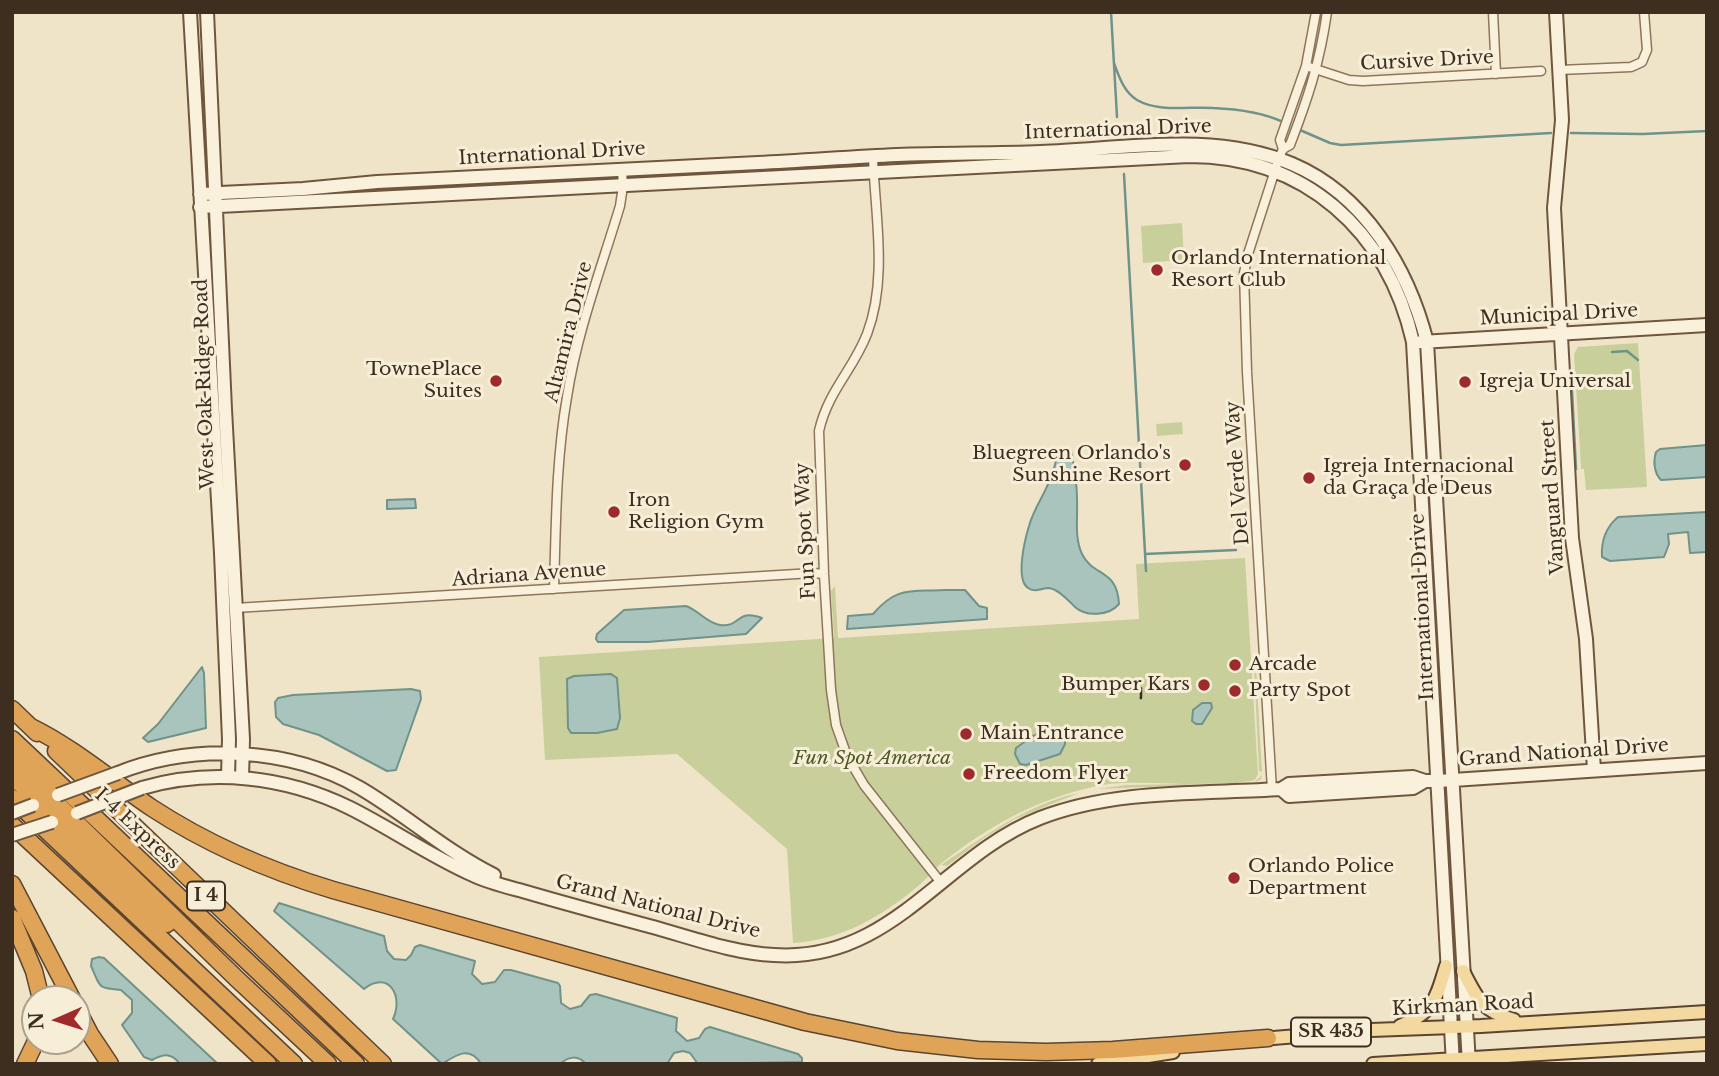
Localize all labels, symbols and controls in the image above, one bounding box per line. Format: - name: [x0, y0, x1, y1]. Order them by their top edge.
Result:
- street label: Cursive Drive: [1360, 46, 1494, 76]
- street label: International Drive: [1024, 115, 1212, 145]
- street label: International Drive: [458, 138, 646, 170]
- place label: Orlando International Resort Club: [1171, 248, 1386, 292]
- street label: Altamira Drive: [540, 259, 598, 405]
- marker: Orlando International Resort Club: [1149, 262, 1165, 278]
- street label: West Oak Ridge Road: [190, 278, 220, 490]
- street label: Municipal Drive: [1479, 299, 1639, 331]
- place label: TownePlace Suites: [366, 359, 482, 403]
- place label: Igreja Universal: [1479, 371, 1631, 393]
- marker: TownePlace Suites: [488, 373, 504, 389]
- marker: Igreja Universal: [1457, 374, 1473, 390]
- street label: Del Verde Way: [1222, 400, 1254, 546]
- street label: Vanguard Street: [1536, 419, 1570, 575]
- place label: Bluegreen Orlando's Sunshine Resort: [972, 443, 1171, 487]
- place label: Igreja Internacional da Graça de Deus: [1323, 456, 1514, 500]
- marker: Bluegreen Orlando's Sunshine Resort: [1177, 457, 1193, 473]
- street label: Fun Spot Way: [791, 462, 821, 600]
- marker: Igreja Internacional da Graça de Deus: [1301, 470, 1317, 486]
- place label: Iron Religion Gym: [628, 490, 764, 534]
- marker: Iron Religion Gym: [606, 504, 622, 520]
- street label: International Drive: [1407, 513, 1439, 701]
- street label: Adriana Avenue: [451, 558, 607, 592]
- place label: Arcade: [1249, 654, 1317, 676]
- marker: Arcade: [1227, 657, 1243, 673]
- place label: Bumper Kars: [1061, 674, 1190, 696]
- marker: Bumper Kars: [1196, 677, 1212, 693]
- place label: Party Spot: [1249, 680, 1351, 702]
- marker: Party Spot: [1227, 683, 1243, 699]
- place label: Main Entrance: [980, 723, 1124, 745]
- marker: Main Entrance: [958, 726, 974, 742]
- street label: Grand National Drive: [1458, 734, 1670, 772]
- park label: Fun Spot America: [793, 748, 951, 770]
- place label: Freedom Flyer: [983, 763, 1128, 785]
- marker: Freedom Flyer: [961, 766, 977, 782]
- street label: I-4 Express: [90, 784, 184, 874]
- place label: Orlando Police Department: [1248, 856, 1394, 900]
- marker: Orlando Police Department: [1226, 870, 1242, 886]
- street label: Grand National Drive: [553, 871, 763, 943]
- road number: I 4: [187, 882, 225, 911]
- north arrow: [21, 985, 91, 1055]
- street label: Kirkman Road: [1391, 991, 1535, 1021]
- text: N: [25, 1011, 48, 1031]
- road number: SR 435: [1291, 1017, 1371, 1046]

